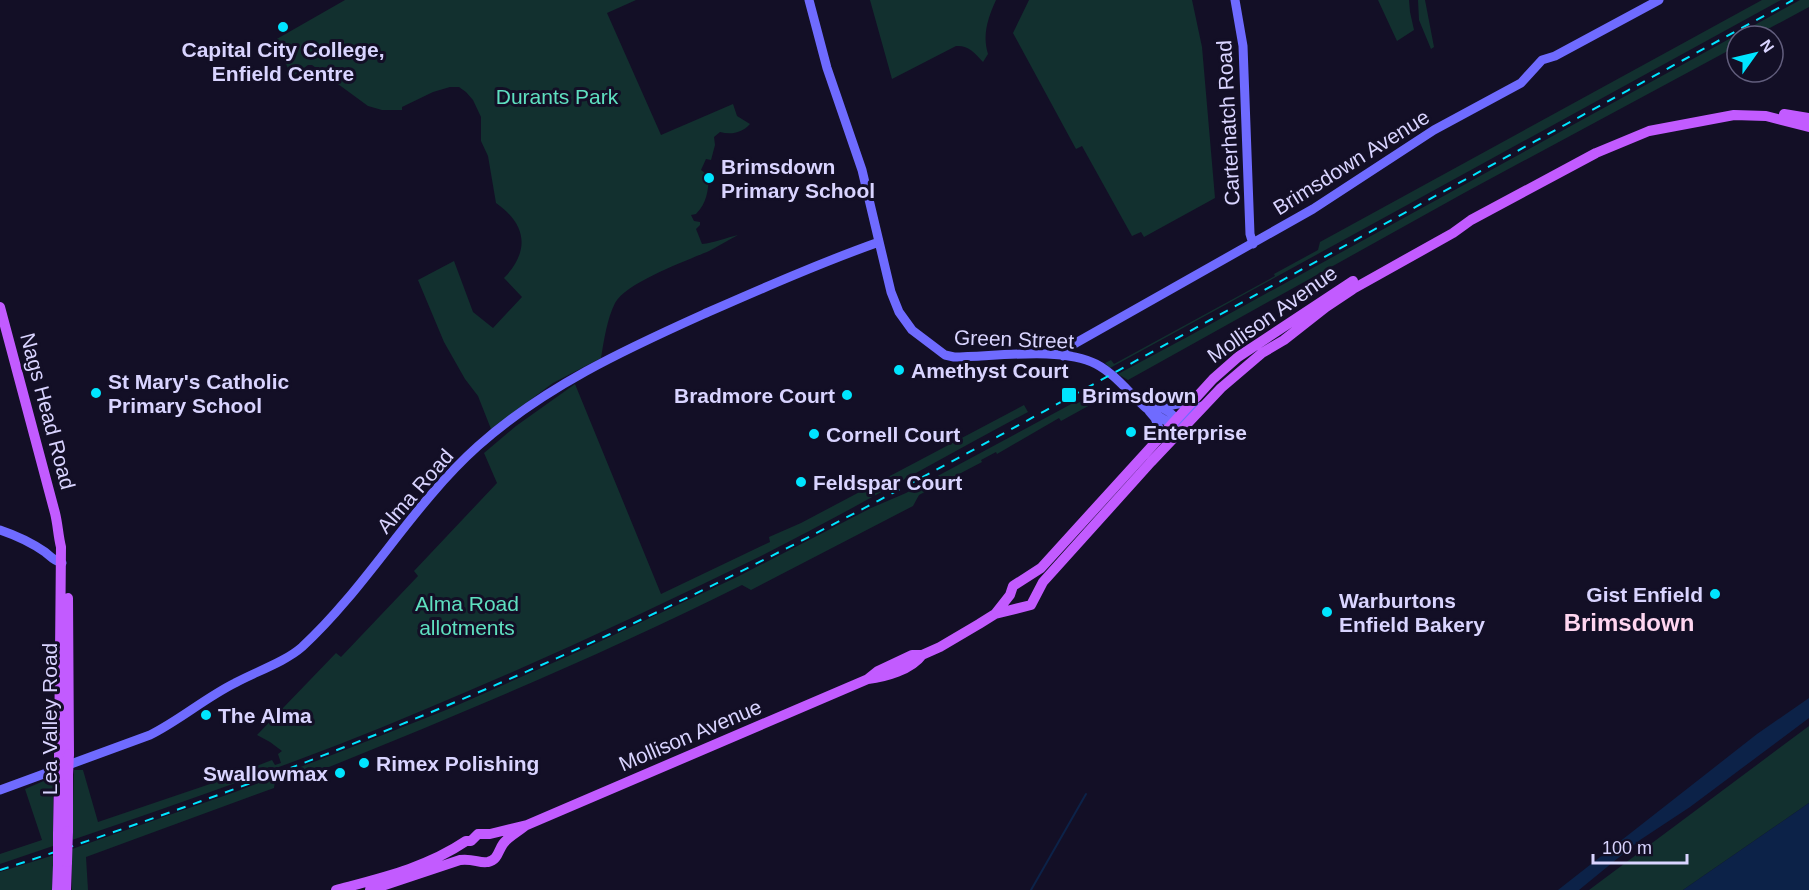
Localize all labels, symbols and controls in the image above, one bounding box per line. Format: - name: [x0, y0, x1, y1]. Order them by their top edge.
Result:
- marker: Capital City College, Enfield Centre: [276, 20, 290, 34]
- north arrow: [1725, 24, 1785, 84]
- text: N: [1757, 36, 1777, 55]
- place label: Capital City College, Enfield Centre: [181, 38, 385, 85]
- street label: Carterhatch Road: [1212, 40, 1244, 206]
- park label: Durants Park: [496, 85, 619, 108]
- street label: Brimsdown Avenue: [1269, 105, 1433, 219]
- place label: Brimsdown Primary School: [721, 155, 875, 202]
- marker: Brimsdown Primary School: [702, 171, 716, 185]
- street label: Mollison Avenue: [1203, 261, 1341, 367]
- street label: Green Street: [954, 325, 1075, 353]
- street label: Nags Head Road: [16, 330, 80, 492]
- place label: Amethyst Court: [911, 359, 1069, 382]
- marker: Amethyst Court: [892, 363, 906, 377]
- place label: St Mary's Catholic Primary School: [108, 370, 290, 417]
- place label: Bradmore Court: [674, 384, 835, 407]
- place label: Brimsdown: [1082, 384, 1196, 407]
- marker: St Mary's Catholic Primary School: [89, 386, 103, 400]
- marker: Brimsdown: [1060, 386, 1078, 404]
- marker: Bradmore Court: [840, 388, 854, 402]
- place label: Enterprise: [1143, 421, 1247, 444]
- place label: Cornell Court: [826, 423, 960, 446]
- marker: Enterprise: [1124, 425, 1138, 439]
- marker: Cornell Court: [807, 427, 821, 441]
- street label: Alma Road: [372, 444, 458, 538]
- place label: Feldspar Court: [813, 471, 962, 494]
- marker: Feldspar Court: [794, 475, 808, 489]
- place label: Gist Enfield: [1586, 583, 1703, 606]
- marker: Gist Enfield: [1708, 587, 1722, 601]
- place label: Warburtons Enfield Bakery: [1339, 589, 1485, 636]
- park label: Alma Road allotments: [415, 592, 519, 639]
- marker: Warburtons Enfield Bakery: [1320, 605, 1334, 619]
- district label: Brimsdown: [1564, 609, 1694, 636]
- street label: Lea Valley Road: [38, 643, 61, 795]
- street label: Mollison Avenue: [615, 695, 765, 775]
- place label: The Alma: [218, 704, 312, 727]
- marker: The Alma: [199, 708, 213, 722]
- place label: Rimex Polishing: [376, 752, 539, 775]
- marker: Rimex Polishing: [357, 756, 371, 770]
- place label: Swallowmax: [203, 762, 328, 785]
- marker: Swallowmax: [333, 766, 347, 780]
- scale bar: [1593, 827, 1688, 865]
- text: 100 m: [1602, 838, 1652, 858]

